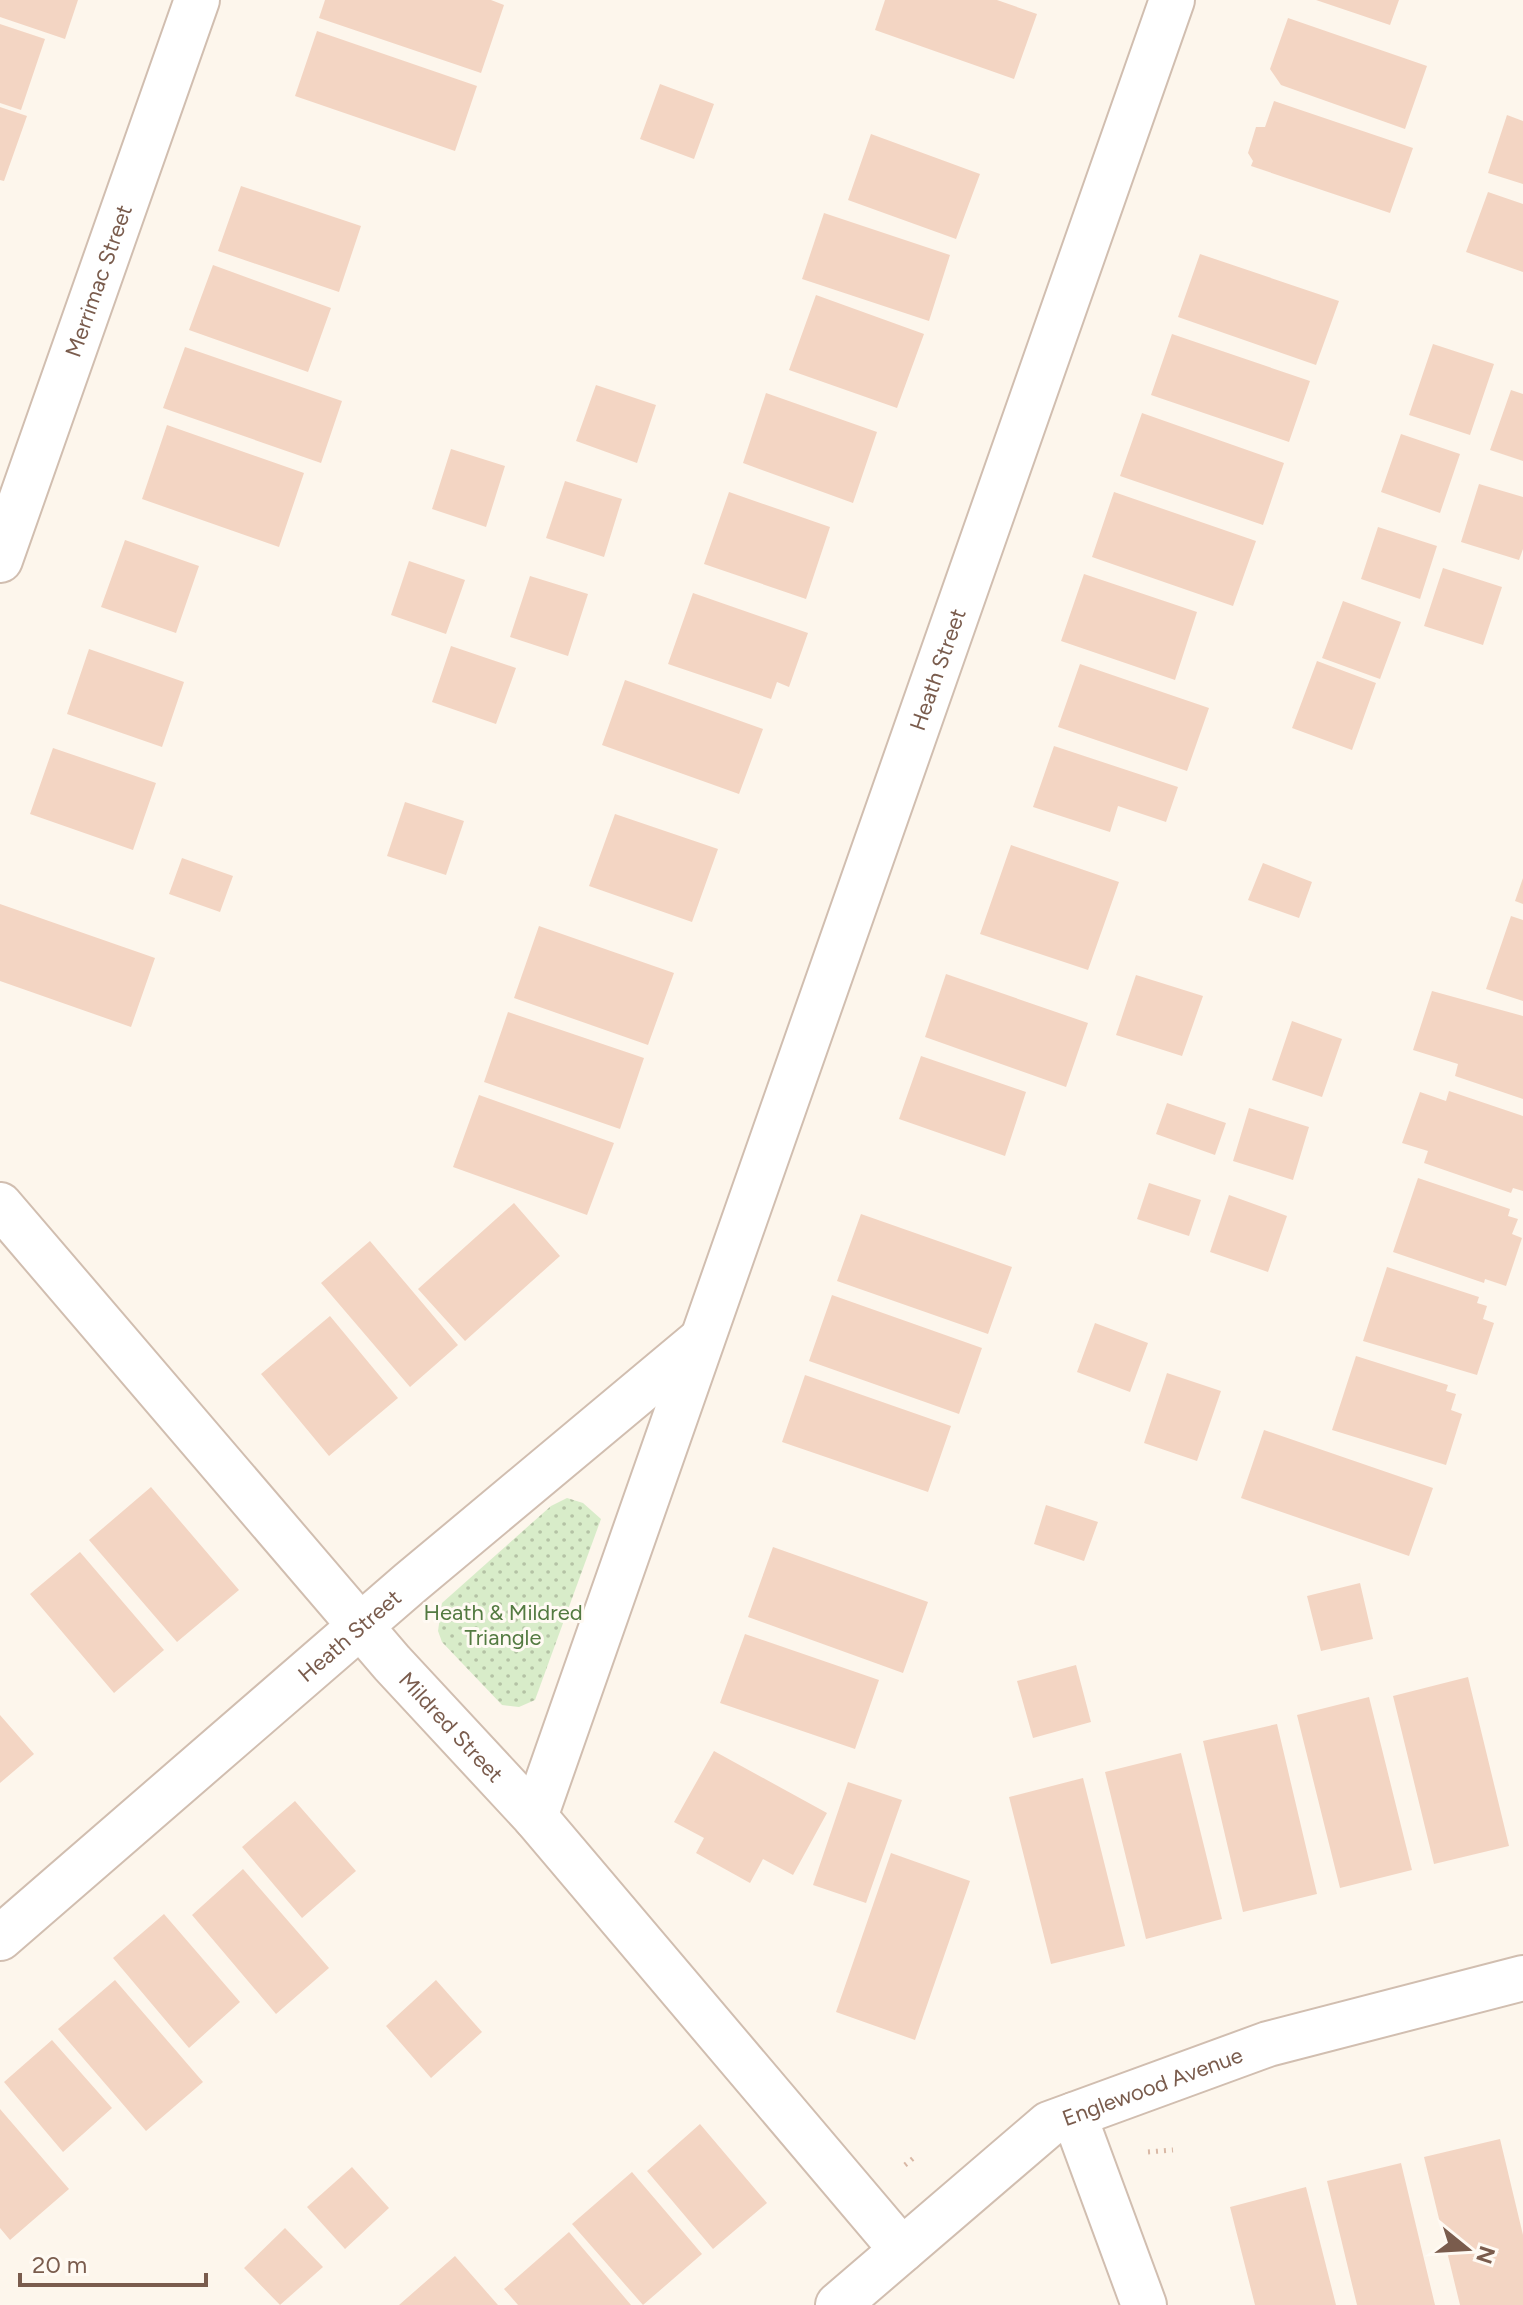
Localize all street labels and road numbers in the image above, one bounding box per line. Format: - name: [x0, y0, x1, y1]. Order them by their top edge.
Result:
- street label: Merrimac Street: [59, 201, 137, 361]
- street label: Heath Street: [903, 605, 971, 734]
- street label: Heath Street: [292, 1584, 406, 1688]
- street label: Mildred Street: [393, 1666, 509, 1788]
- street label: Englewood Avenue: [1058, 2041, 1246, 2132]

